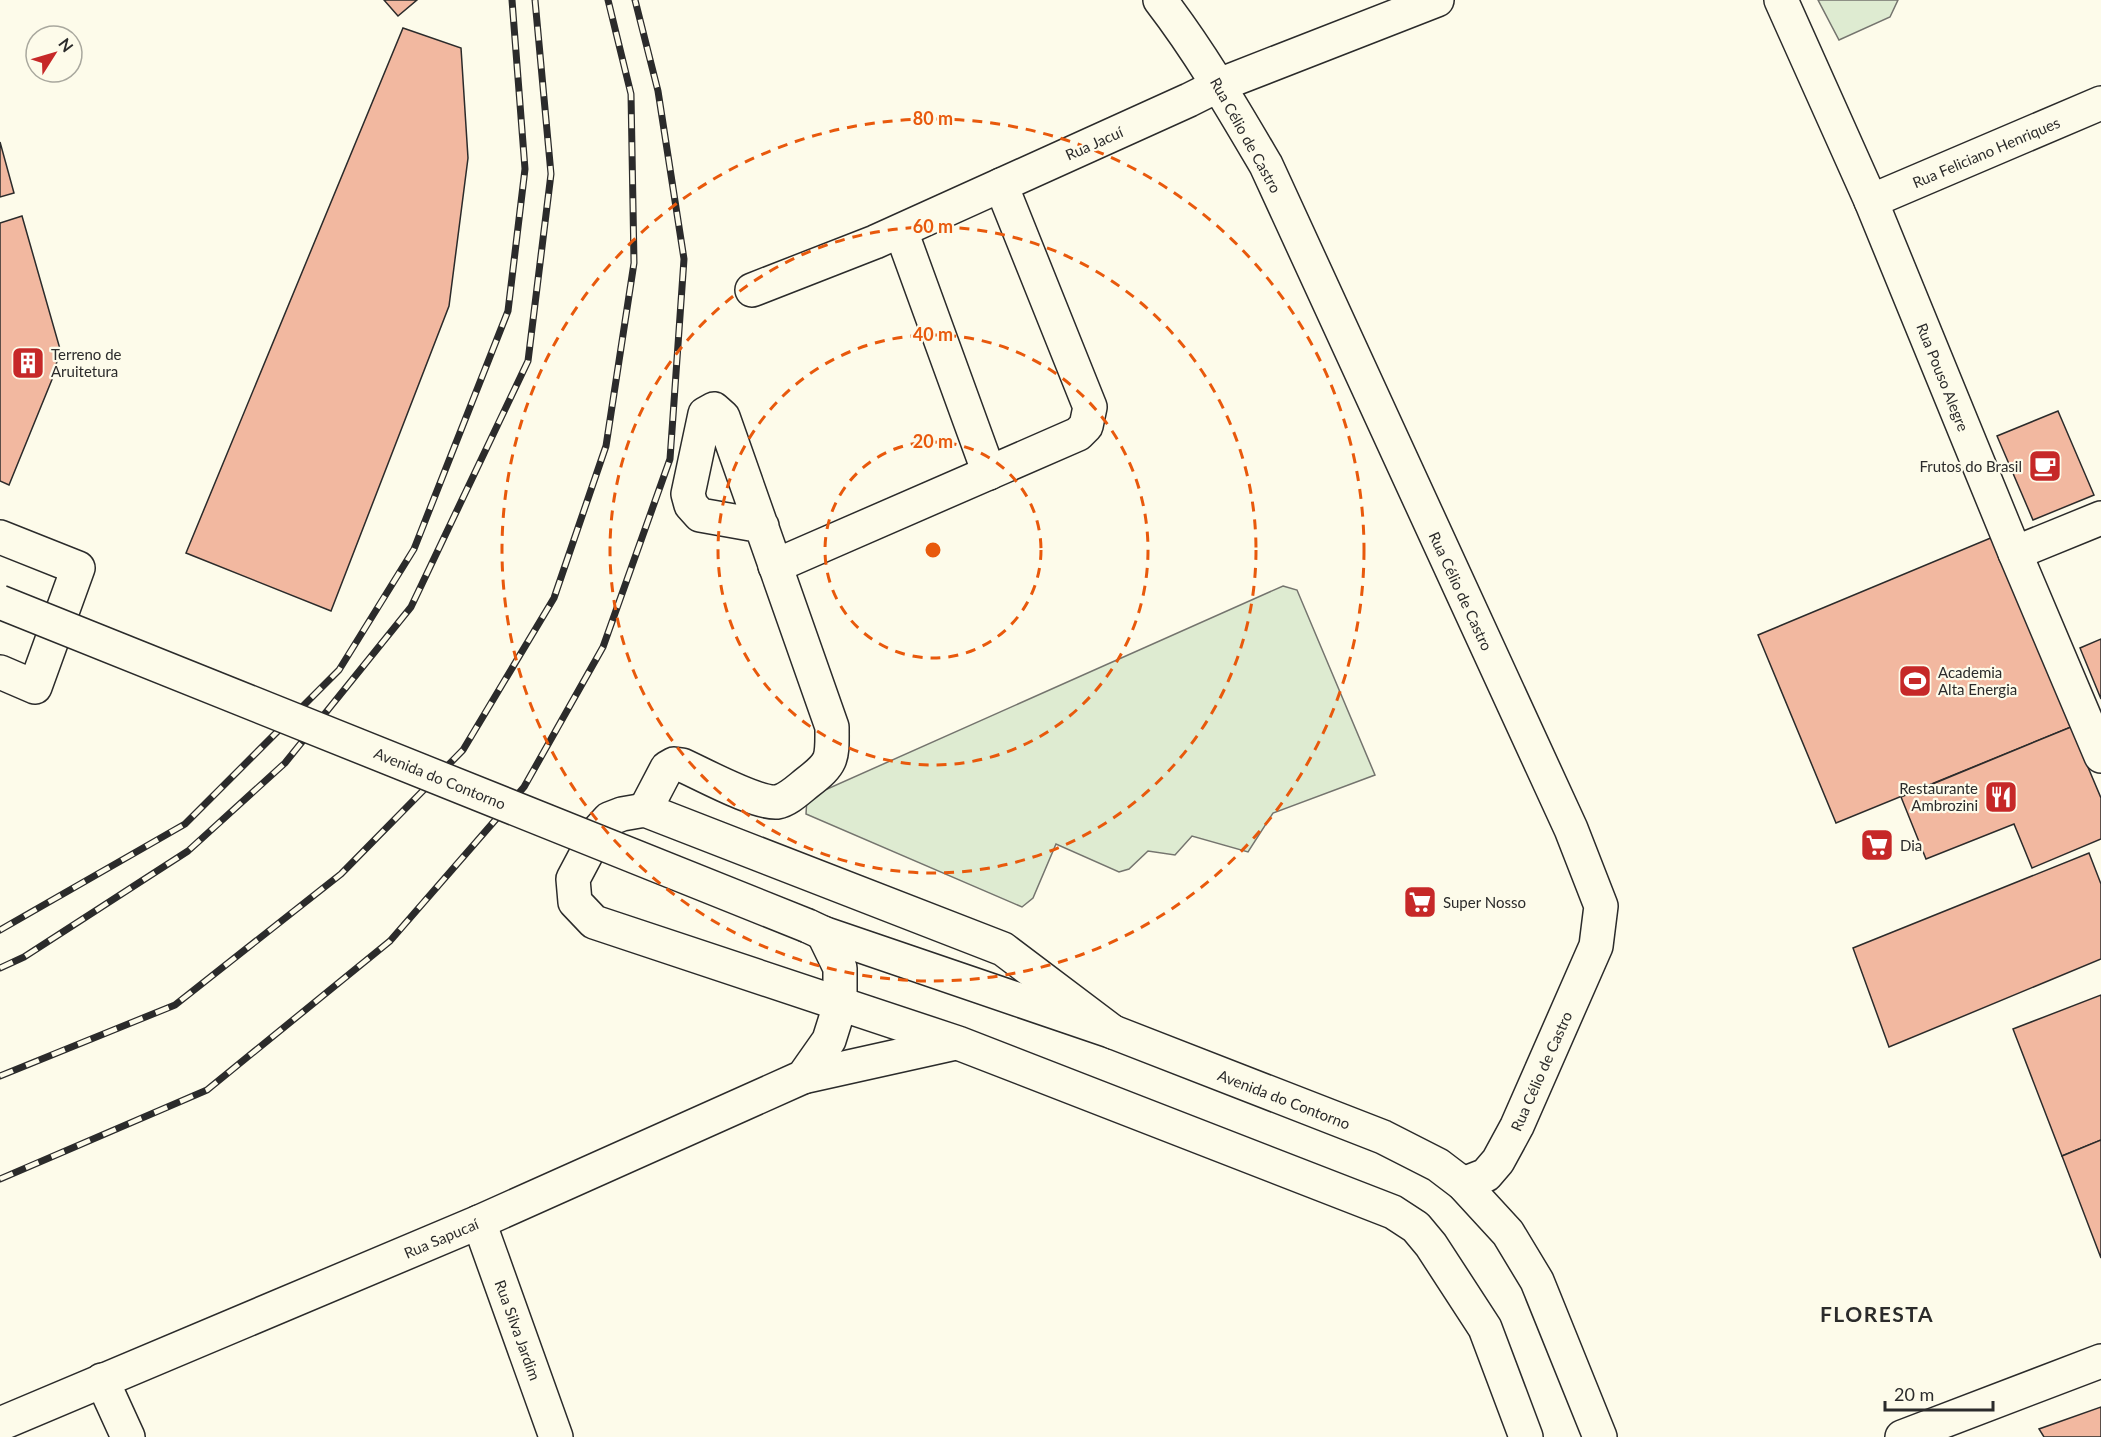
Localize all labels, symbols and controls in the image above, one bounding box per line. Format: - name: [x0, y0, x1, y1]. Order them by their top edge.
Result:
- north arrow: [24, 24, 84, 84]
- text: N: [55, 34, 78, 55]
- street label: Rua Célio de Castro: [1207, 74, 1285, 196]
- text: 80 m: [913, 107, 953, 129]
- street label: Rua Feliciano Henriques: [1910, 113, 2062, 191]
- street label: Rua Jacuí: [1063, 122, 1127, 164]
- text: 60 m: [913, 215, 953, 237]
- street label: Rua Pouso Alegre: [1913, 320, 1973, 434]
- text: 40 m: [913, 323, 953, 345]
- building icon: Terreno de Aruitetura: [10, 345, 46, 381]
- place label: Terreno de Aruitetura: [51, 345, 122, 380]
- text: 20 m: [913, 430, 953, 452]
- cafe icon: Frutos do Brasil: [2027, 448, 2063, 484]
- place label: Frutos do Brasil: [1919, 457, 2022, 475]
- street label: Rua Célio de Castro: [1426, 529, 1496, 653]
- centre of rings: [923, 540, 943, 560]
- sports icon: Academia Alta Energia: [1897, 663, 1933, 699]
- place label: Academia Alta Energia: [1938, 663, 2017, 698]
- street label: Avenida do Contorno: [372, 743, 508, 813]
- place label: Restaurante Ambrozini: [1899, 779, 1978, 814]
- restaurant icon: Restaurante Ambrozini: [1983, 779, 2019, 815]
- supermarket icon: Dia: [1859, 827, 1895, 863]
- place label: Dia: [1900, 836, 1922, 854]
- supermarket icon: Super Nosso: [1402, 884, 1438, 920]
- place label: Super Nosso: [1443, 893, 1526, 911]
- street label: Rua Célio de Castro: [1507, 1008, 1575, 1134]
- street label: Avenida do Contorno: [1215, 1065, 1353, 1133]
- street label: Rua Sapucaí: [401, 1214, 482, 1262]
- street label: Rua Silva Jardim: [492, 1277, 544, 1383]
- district label: FLORESTA: [1820, 1301, 1934, 1326]
- scale bar: [1885, 1374, 1993, 1412]
- text: 20 m: [1894, 1383, 1934, 1405]

